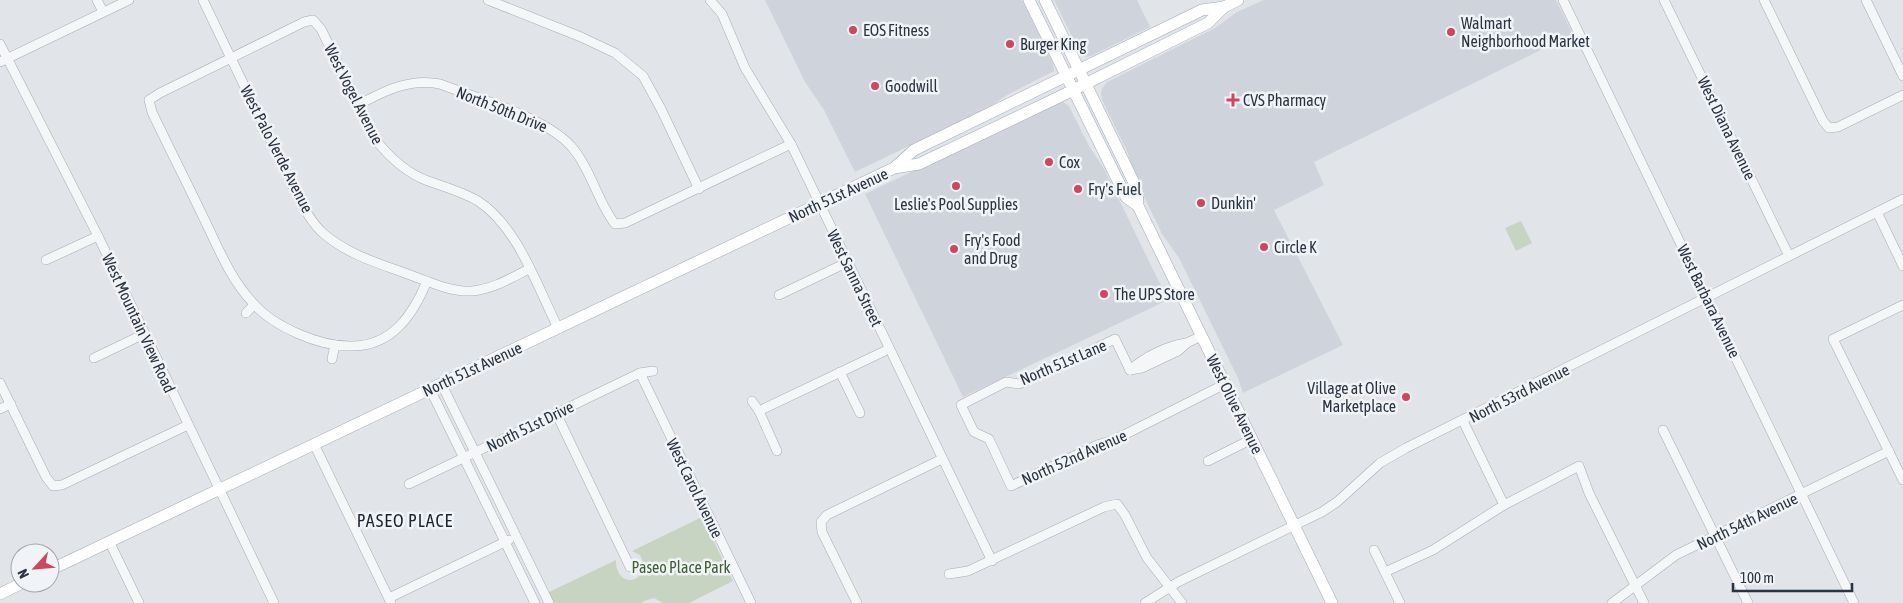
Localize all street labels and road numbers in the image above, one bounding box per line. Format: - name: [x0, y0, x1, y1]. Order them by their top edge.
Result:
- street label: West Vogel Avenue: [320, 41, 387, 148]
- street label: West Diana Avenue: [1694, 73, 1760, 183]
- street label: West Palo Verde Avenue: [237, 82, 317, 216]
- street label: North 50th Drive: [454, 83, 550, 135]
- street label: North 51st Avenue: [785, 164, 891, 226]
- street label: West Sanna Street: [824, 227, 886, 330]
- street label: West Barbara Avenue: [1674, 241, 1744, 361]
- street label: West Mountain View Road: [99, 251, 179, 395]
- street label: North 51st Lane: [1017, 336, 1109, 388]
- street label: North 51st Avenue: [419, 338, 525, 400]
- street label: West Olive Avenue: [1203, 351, 1267, 457]
- street label: North 53rd Avenue: [1466, 360, 1572, 426]
- street label: North 51st Drive: [484, 397, 576, 455]
- street label: North 52nd Avenue: [1019, 426, 1129, 488]
- street label: West Carol Avenue: [663, 435, 727, 541]
- street label: North 54th Avenue: [1694, 489, 1800, 553]

